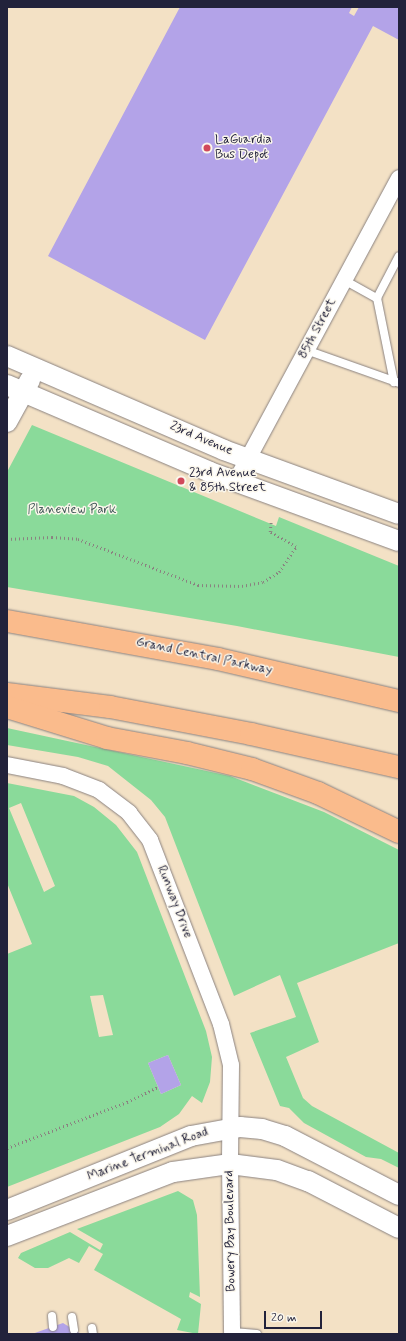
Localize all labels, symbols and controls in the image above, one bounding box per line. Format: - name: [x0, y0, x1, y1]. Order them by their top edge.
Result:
- place label: LaGuardia Bus Depot: [215, 133, 272, 164]
- marker: LaGuardia Bus Depot: [202, 143, 212, 153]
- street label: 85th Street: [296, 296, 340, 362]
- street label: 23rd Avenue: [167, 419, 235, 459]
- place label: 23rd Avenue & 85th Street: [189, 466, 266, 497]
- marker: 23rd Avenue & 85th Street: [176, 476, 186, 486]
- park label: Planeview Park: [29, 502, 115, 518]
- street label: Grand Central Parkway: [136, 635, 272, 679]
- street label: Runway Drive: [153, 864, 195, 940]
- street label: Marine Terminal Road: [86, 1125, 210, 1185]
- street label: Bowery Bay Boulevard: [222, 1171, 240, 1291]
- scale bar: [266, 1303, 324, 1329]
- text: 20 m: [271, 1310, 297, 1326]

